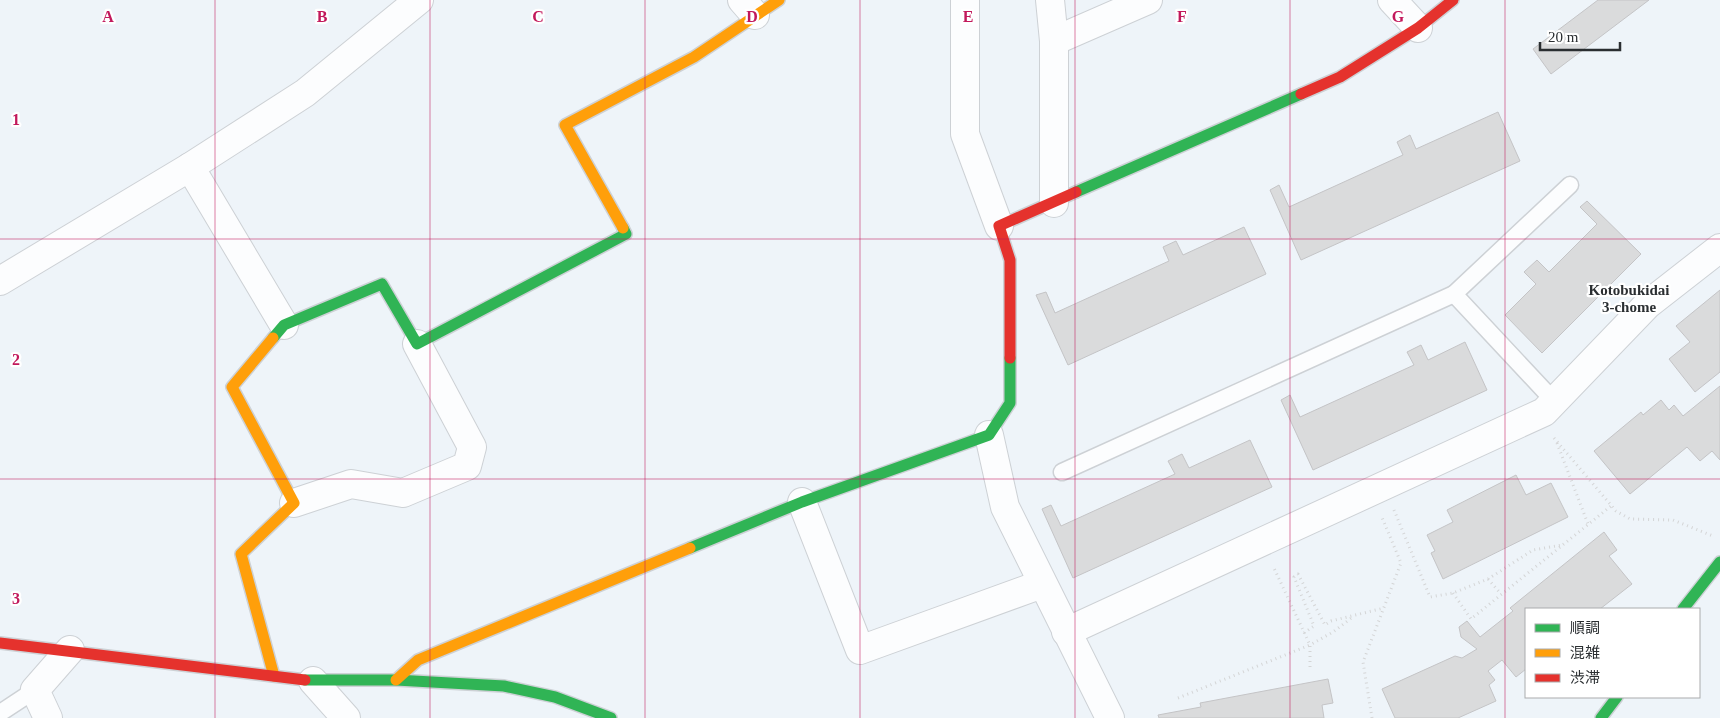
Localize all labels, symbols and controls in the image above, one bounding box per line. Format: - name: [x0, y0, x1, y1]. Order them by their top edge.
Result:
- text: A: [102, 8, 114, 25]
- text: B: [317, 8, 328, 25]
- text: C: [532, 8, 544, 25]
- text: D: [746, 8, 758, 25]
- text: E: [963, 8, 973, 25]
- text: F: [1177, 8, 1187, 25]
- text: G: [1392, 8, 1405, 25]
- scale bar: [1540, 20, 1620, 52]
- text: 20 m: [1548, 29, 1579, 45]
- text: 1: [12, 111, 20, 128]
- district label: Kotobukidai 3-chome: [1589, 282, 1669, 315]
- text: 2: [12, 351, 20, 368]
- text: 3: [12, 590, 20, 607]
- legend: [1525, 608, 1700, 698]
- text: 順調: [1570, 620, 1600, 636]
- text: 混雑: [1570, 645, 1600, 661]
- text: 渋滞: [1570, 670, 1600, 686]

